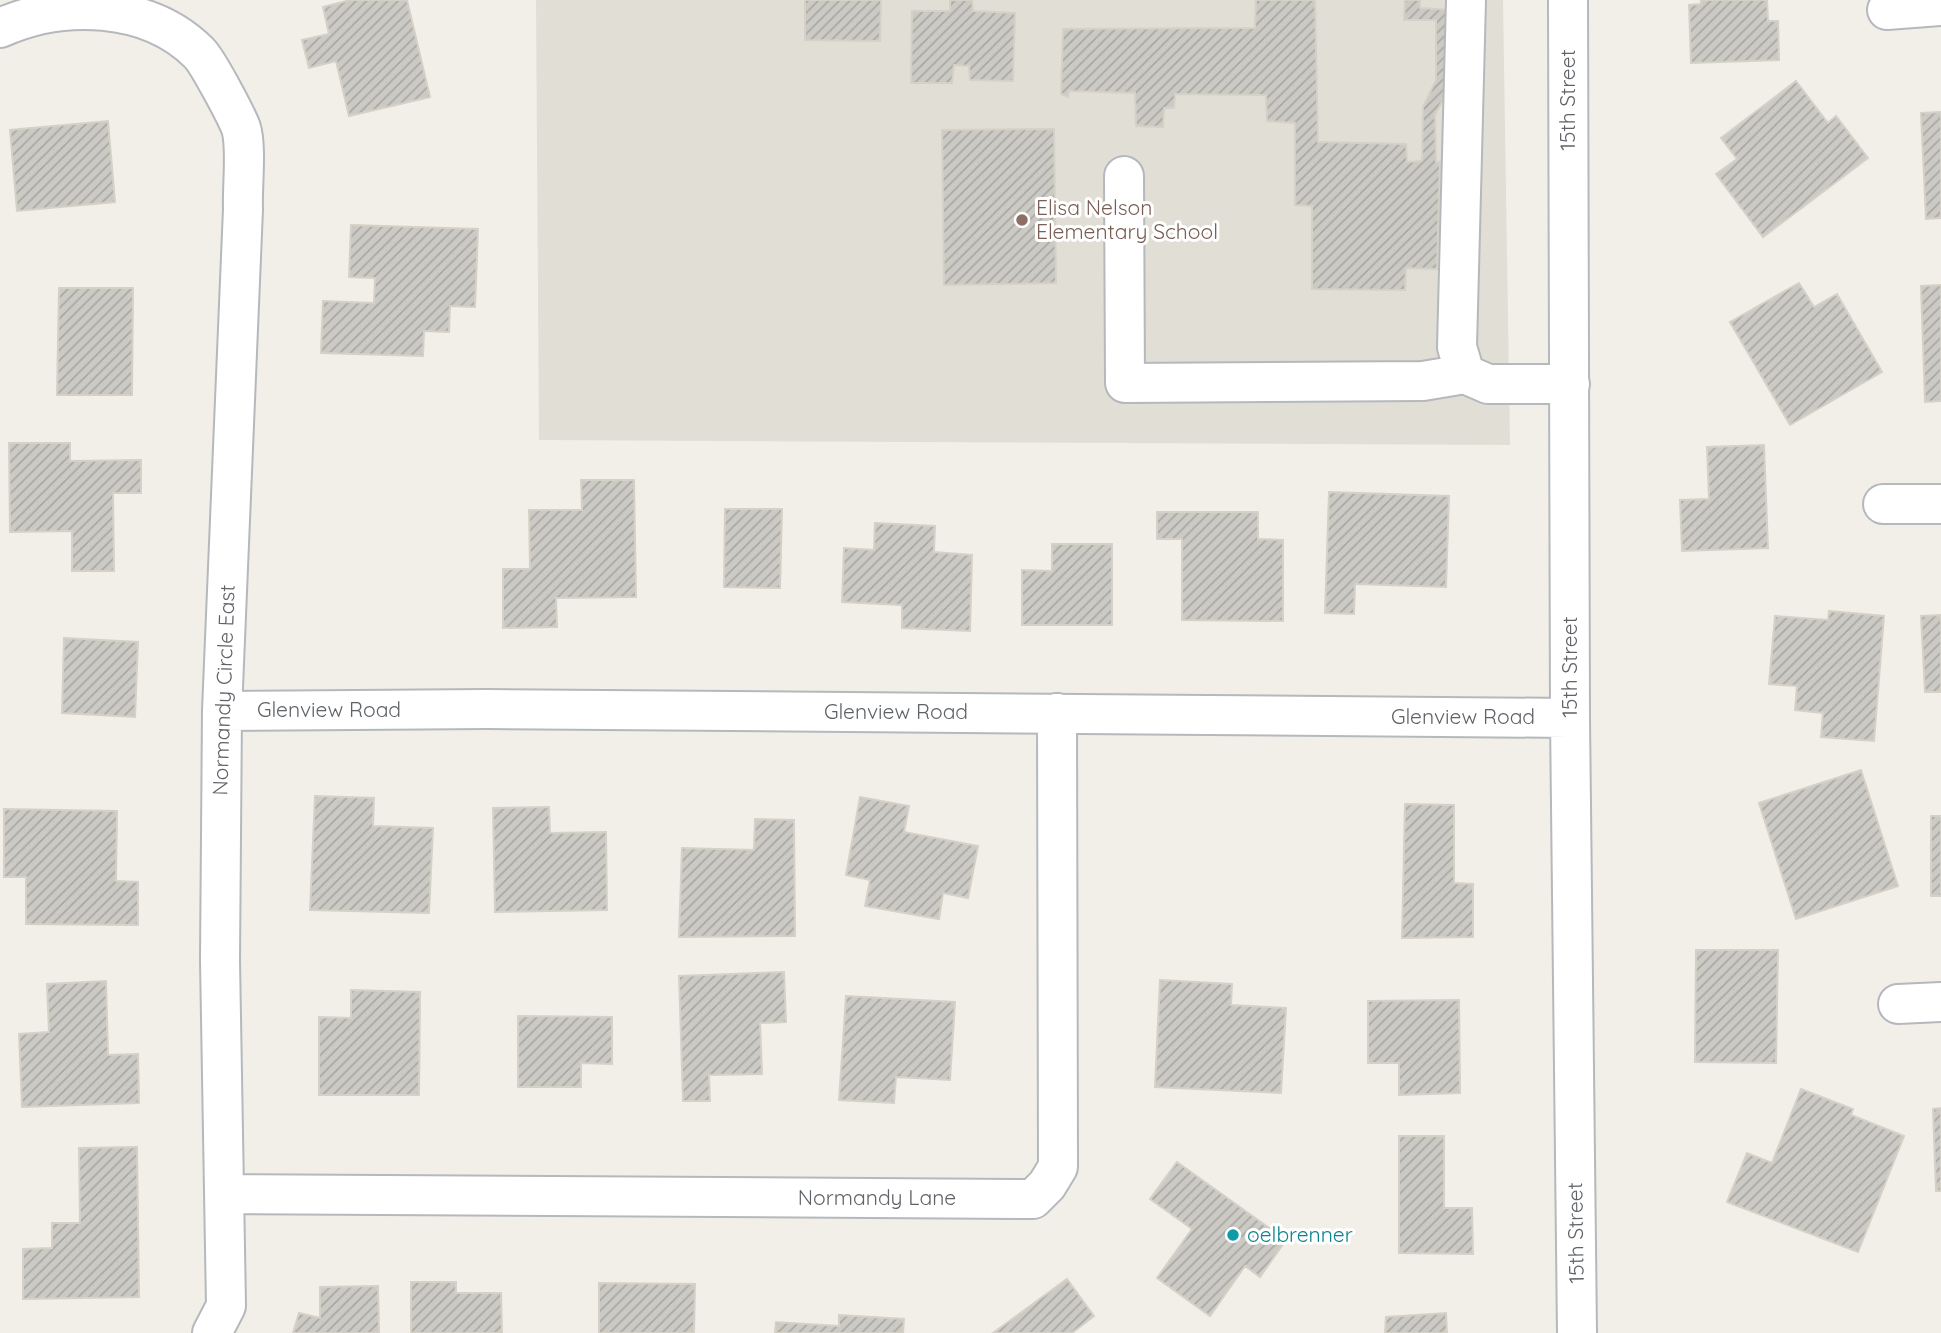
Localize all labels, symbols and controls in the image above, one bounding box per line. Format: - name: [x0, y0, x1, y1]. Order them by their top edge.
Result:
- street label: 15th Street: [1554, 49, 1580, 151]
- place label: Elisa Nelson Elementary School: [1036, 194, 1218, 244]
- marker: Elisa Nelson Elementary School: [1014, 212, 1030, 228]
- street label: Normandy Circle East: [206, 584, 240, 796]
- street label: 15th Street: [1556, 616, 1582, 718]
- street label: Glenview Road: [257, 696, 401, 722]
- street label: Glenview Road: [824, 698, 968, 724]
- street label: Glenview Road: [1391, 703, 1535, 729]
- street label: 15th Street: [1561, 1182, 1589, 1284]
- street label: Normandy Lane: [798, 1184, 956, 1210]
- place label: oelbrenner: [1247, 1221, 1353, 1247]
- marker: oelbrenner: [1225, 1227, 1241, 1243]

